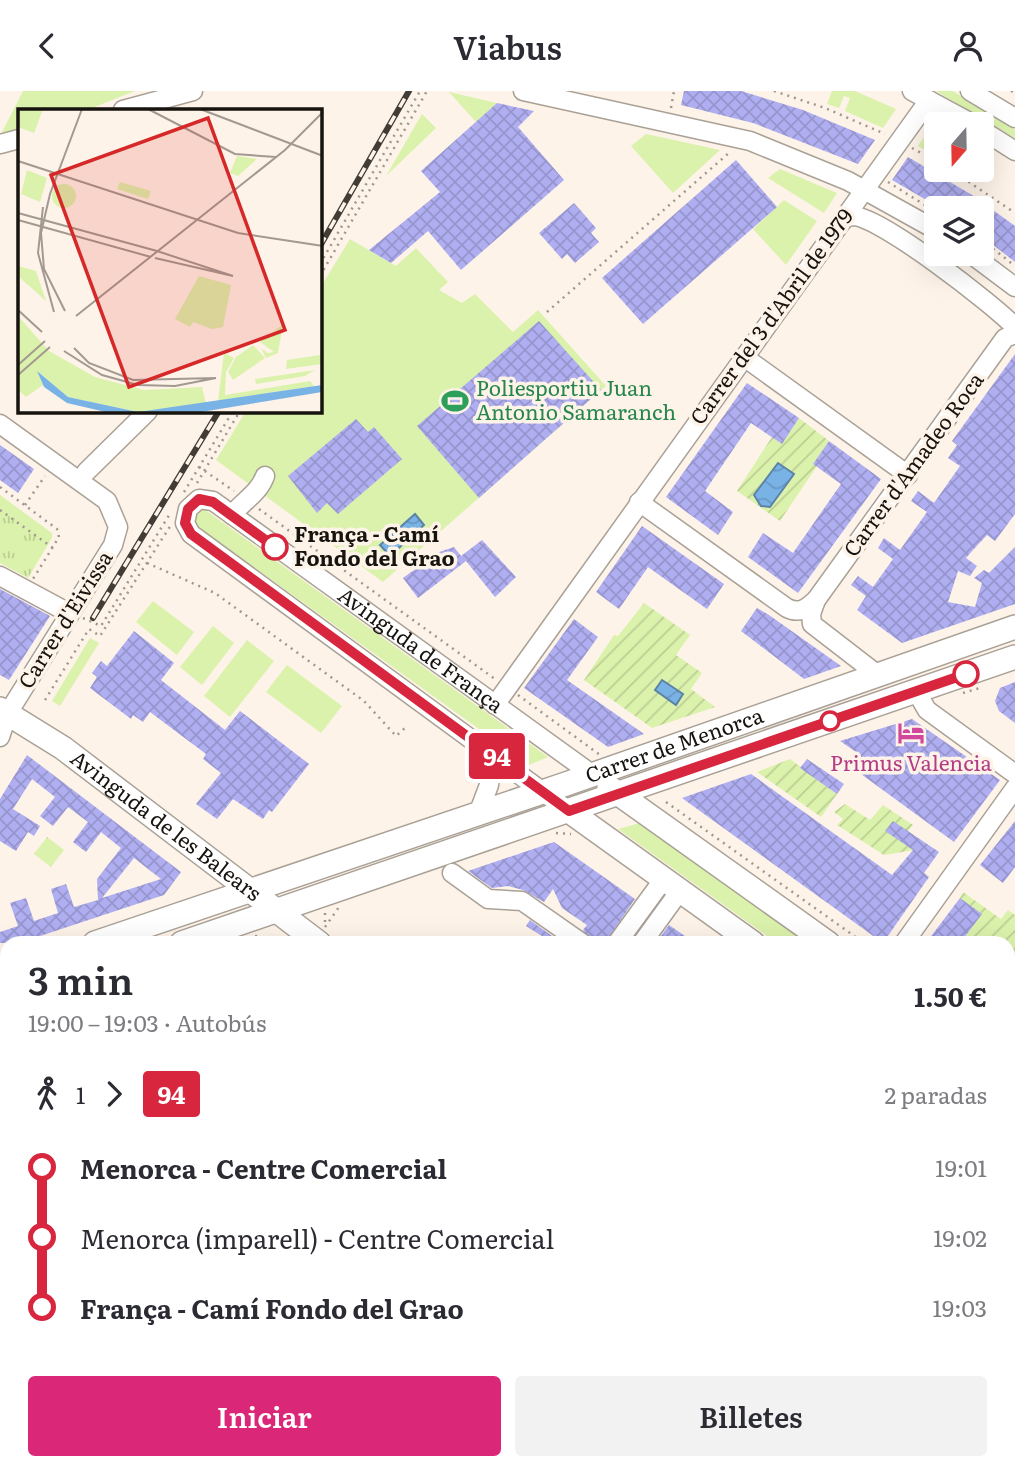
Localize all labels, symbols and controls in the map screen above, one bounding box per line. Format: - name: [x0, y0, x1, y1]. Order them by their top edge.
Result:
- text: Viabus: [453, 22, 562, 70]
- icon: back: [28, 27, 66, 65]
- icon: person: [949, 27, 987, 65]
- inset map: [18, 109, 322, 413]
- north arrow: [924, 112, 994, 182]
- map controls: [924, 112, 994, 266]
- button: layers: [924, 196, 994, 266]
- street label: Carrer del 3 d'Abril de 1979: [681, 201, 859, 430]
- street label: Carrer d'Amadeo Roca: [834, 364, 990, 562]
- place label: Poliesportiu Juan Antonio Samaranch: [476, 371, 676, 426]
- sports icon: Poliesportiu Juan Antonio Samaranch: [440, 386, 470, 416]
- place label: França - Camí Fondo del Grao: [294, 517, 455, 572]
- marker: França - Camí Fondo del Grao: [262, 534, 288, 560]
- street label: Carrer d'Eivissa: [9, 543, 119, 694]
- street label: Avinguda de França: [333, 578, 511, 719]
- unlabelled marker: [953, 661, 979, 687]
- street label: Carrer de Menorca: [580, 698, 767, 789]
- unlabelled marker: [820, 711, 840, 731]
- hotel icon: Primus Valencia: [896, 718, 926, 748]
- line badge: 94: [466, 733, 528, 779]
- text: 94: [483, 738, 511, 773]
- street label: Avinguda de les Balears: [65, 741, 269, 907]
- place label: Primus Valencia: [830, 746, 993, 777]
- text: 3 min: [28, 950, 133, 1007]
- text: 1.50 €: [914, 976, 987, 1015]
- text: 19:00 – 19:03 · Autobús: [28, 1005, 266, 1039]
- icon: walk: [28, 1075, 66, 1113]
- icon: forward: [95, 1075, 133, 1113]
- text: 94: [157, 1076, 186, 1111]
- text: 1: [76, 1077, 85, 1111]
- text: 2 paradas: [885, 1077, 987, 1111]
- text: Menorca - Centre Comercial: [80, 1148, 447, 1187]
- text: 19:01: [935, 1150, 987, 1184]
- text: Menorca (imparell) - Centre Comercial: [80, 1218, 554, 1257]
- text: 19:02: [933, 1220, 987, 1254]
- text: França - Camí Fondo del Grao: [80, 1288, 464, 1327]
- text: 19:03: [933, 1290, 987, 1324]
- button: Iniciar: [28, 1376, 501, 1456]
- button: Billetes: [515, 1376, 987, 1456]

